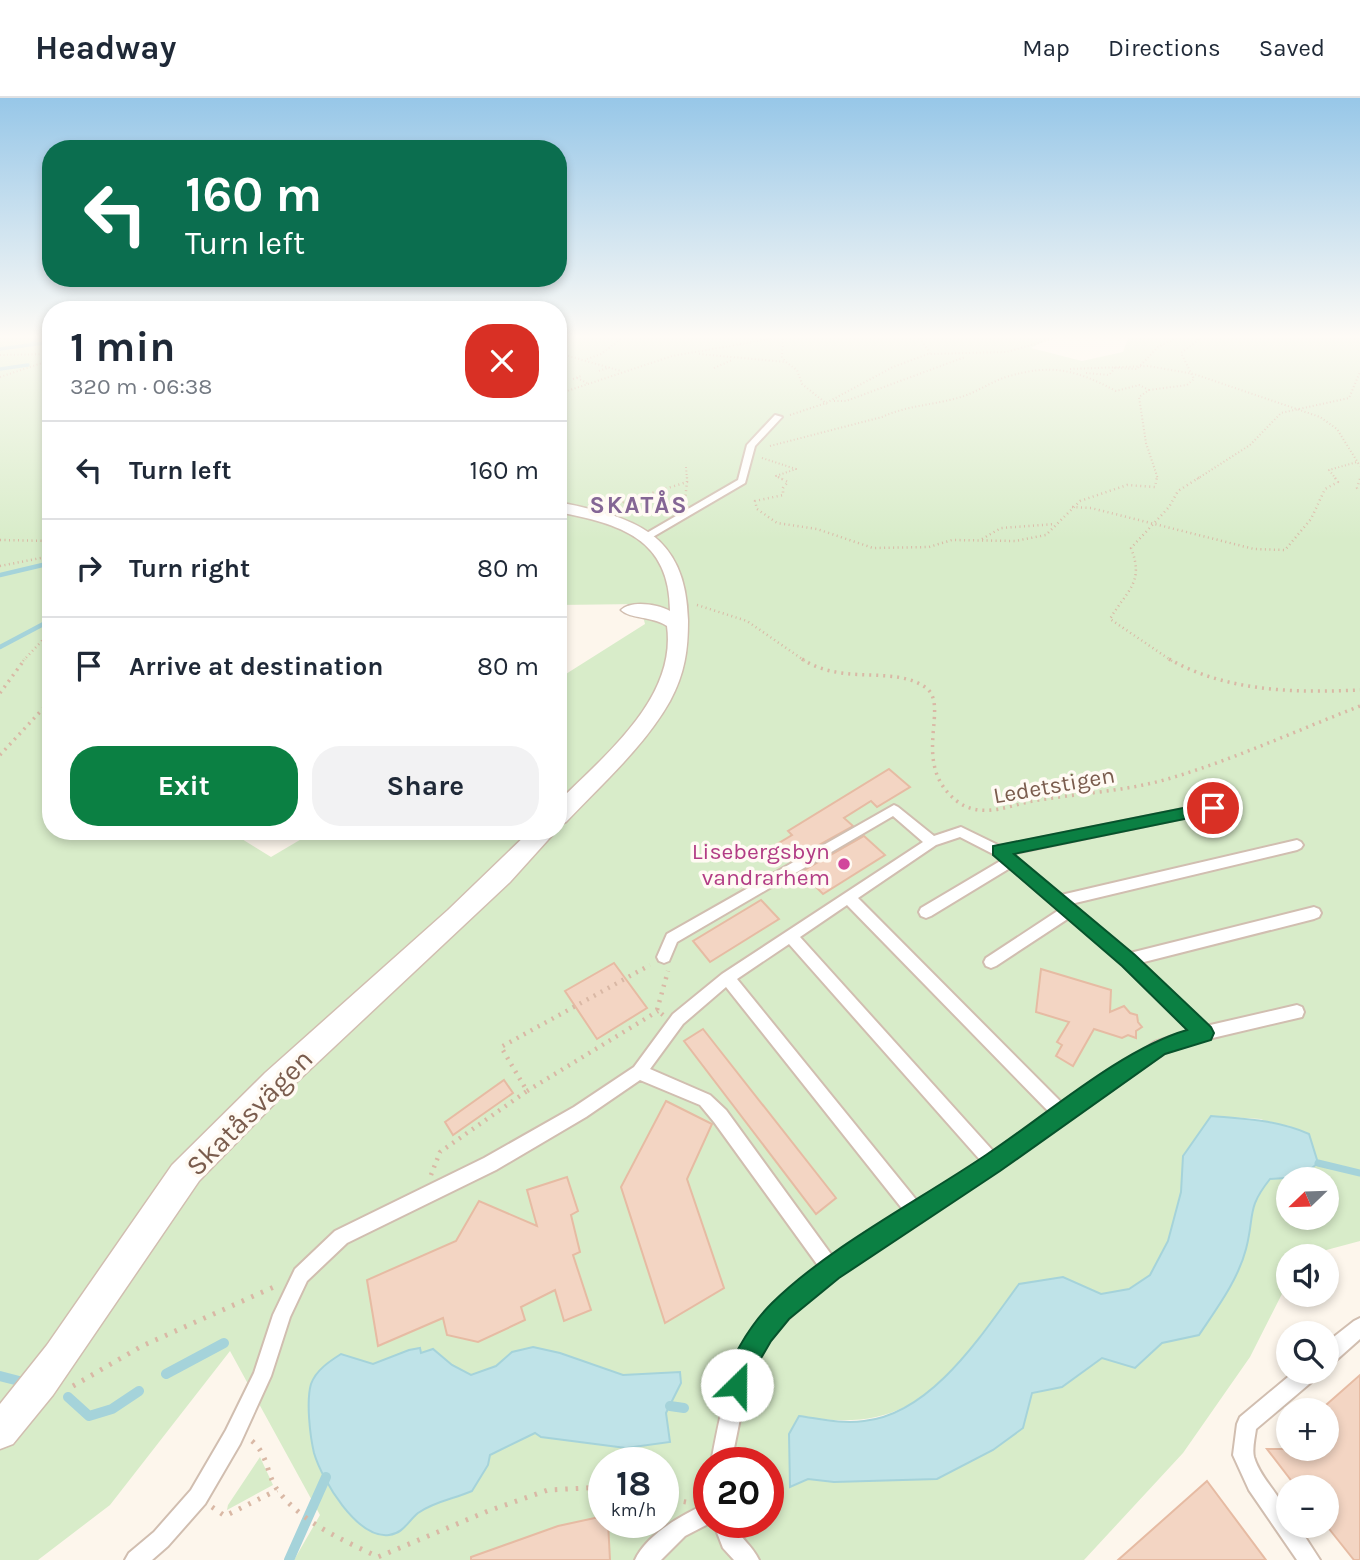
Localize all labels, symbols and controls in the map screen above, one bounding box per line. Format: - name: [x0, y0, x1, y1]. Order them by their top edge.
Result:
- text: Headway: [35, 29, 176, 67]
- text: Map: [1022, 34, 1070, 62]
- text: Directions: [1108, 34, 1221, 62]
- text: Saved: [1259, 34, 1325, 62]
- text: 160 m: [185, 166, 322, 223]
- icon: left: [70, 168, 161, 259]
- text: Turn left: [185, 225, 305, 262]
- text: 1 min: [70, 322, 175, 372]
- button: close: [465, 324, 539, 398]
- text: 320 m · 06:38: [70, 373, 212, 400]
- icon: left: [70, 451, 108, 489]
- text: Turn left: [129, 455, 231, 486]
- text: 160 m: [470, 455, 539, 486]
- district label: SKATÅS: [590, 490, 688, 519]
- icon: right: [70, 549, 108, 587]
- text: Turn right: [129, 553, 250, 584]
- text: 80 m: [477, 553, 539, 584]
- icon: arrive: [70, 647, 108, 685]
- text: Arrive at destination: [129, 651, 383, 682]
- text: 80 m: [477, 651, 539, 682]
- button: Exit: [70, 746, 298, 826]
- button: Share: [312, 746, 539, 826]
- street label: Ledetstigen: [991, 762, 1117, 809]
- pin: [1183, 778, 1243, 838]
- icon: arrive: [1194, 789, 1232, 827]
- place label: Lisebergsbyn vandrarhem: [692, 838, 830, 891]
- marker: Lisebergsbyn vandrarhem: [836, 856, 852, 872]
- street label: Skatåsvägen: [179, 1042, 319, 1182]
- north arrow: [1276, 1167, 1339, 1230]
- map controls: [1276, 1167, 1339, 1538]
- button: sound: [1276, 1244, 1339, 1307]
- button: search: [1276, 1321, 1339, 1384]
- position arrow: [700, 1348, 774, 1422]
- button: +: [1276, 1398, 1339, 1461]
- speed limit sign: 20: [693, 1447, 784, 1538]
- text: 18: [616, 1463, 651, 1504]
- button: −: [1276, 1475, 1339, 1538]
- text: km/h: [611, 1499, 656, 1521]

